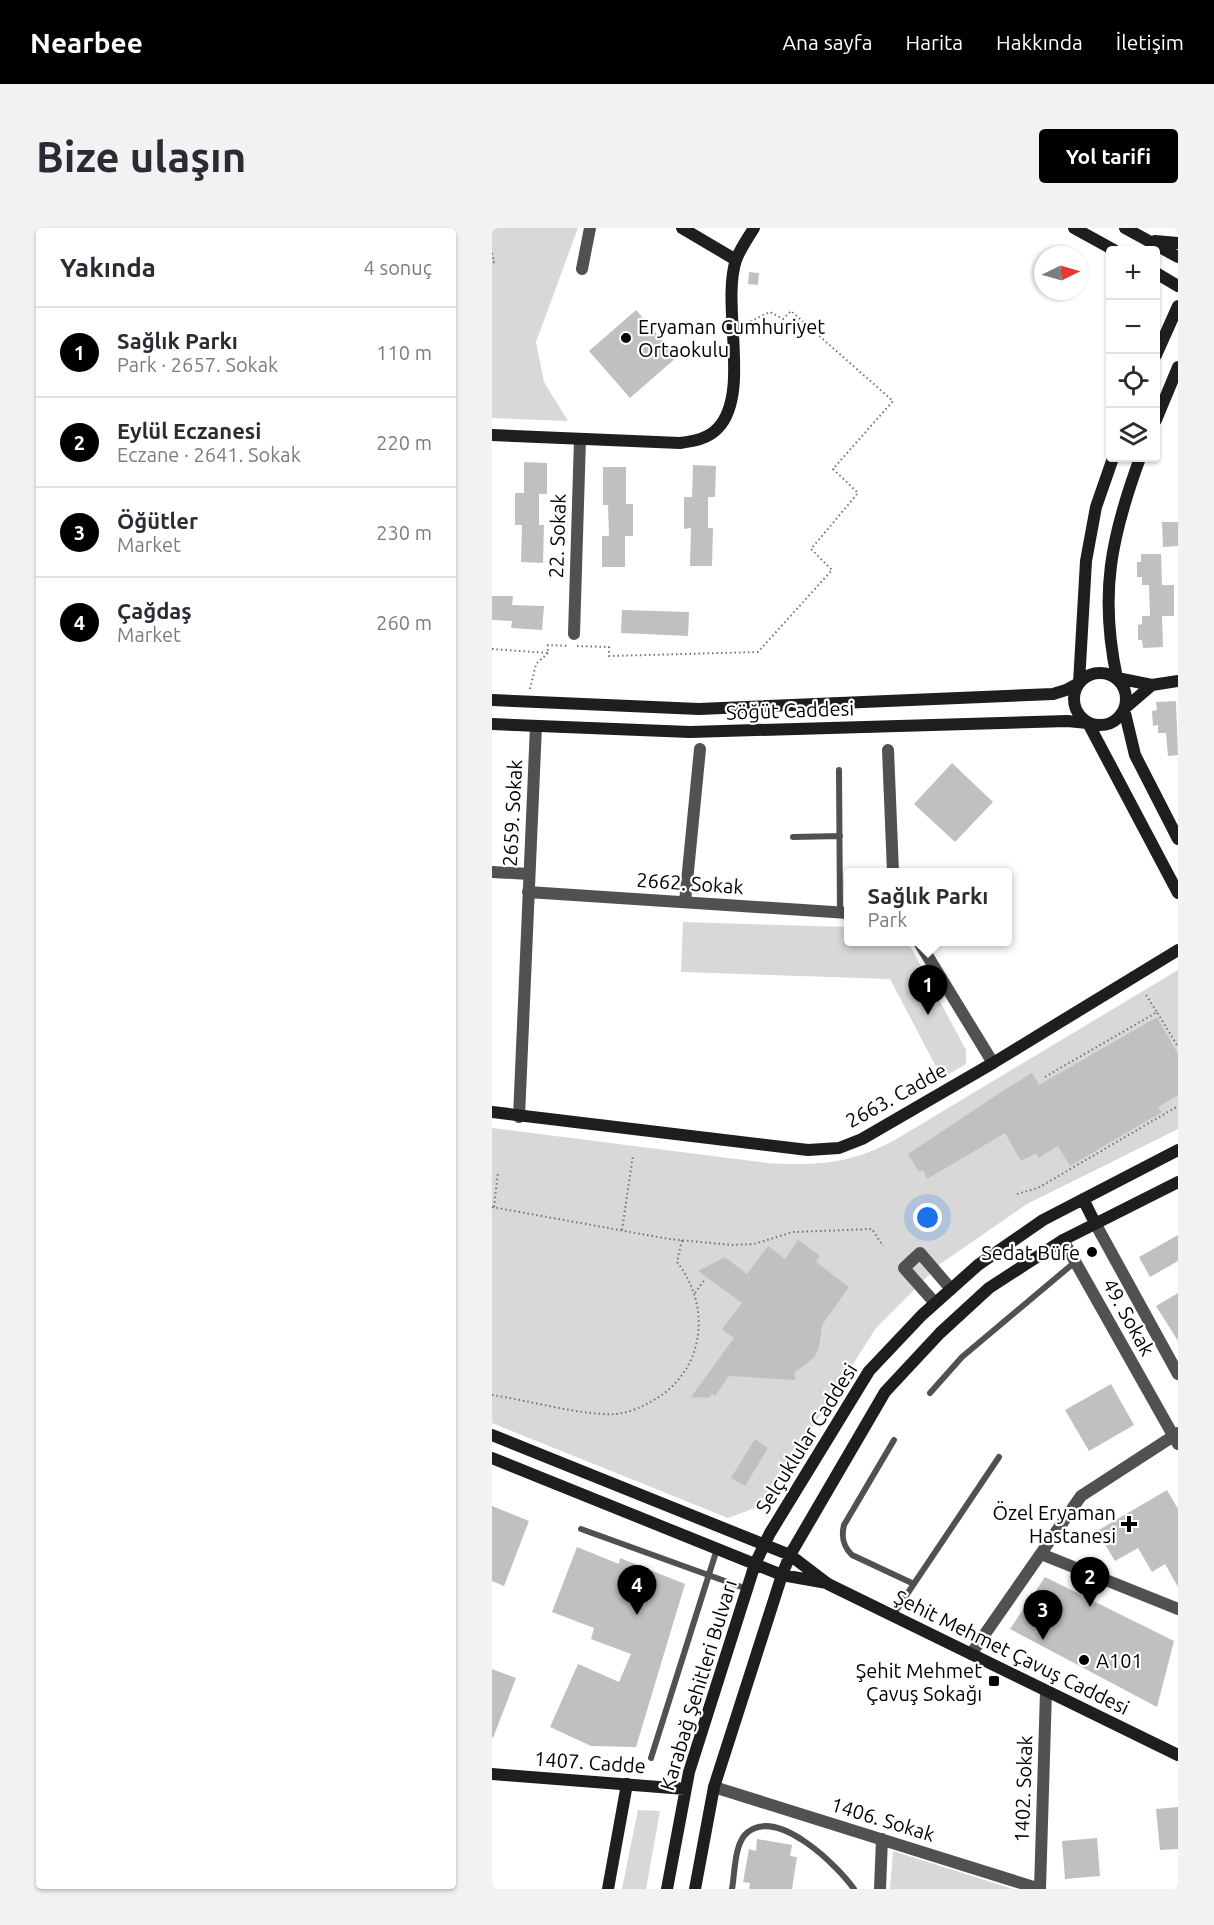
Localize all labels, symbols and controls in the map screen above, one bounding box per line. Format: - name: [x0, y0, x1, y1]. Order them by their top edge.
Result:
- text: Nearbee: [30, 27, 143, 58]
- text: Ana sayfa: [782, 30, 873, 54]
- text: Harita: [906, 30, 963, 54]
- text: Hakkında: [996, 30, 1083, 54]
- text: İletişim: [1116, 30, 1184, 54]
- button: Yol tarifi: [1039, 129, 1178, 183]
- text: Bize ulaşın: [36, 133, 246, 180]
- north arrow: [1034, 246, 1088, 300]
- map controls: [1106, 246, 1160, 462]
- button: +: [1106, 246, 1160, 300]
- text: Yakında: [60, 253, 156, 282]
- text: 4 sonuç: [364, 256, 432, 279]
- button: −: [1106, 300, 1160, 354]
- place label: Eryaman Cumhuriyet Ortaokulu: [638, 315, 825, 361]
- text: Sağlık Parkı: [117, 328, 238, 353]
- marker: Eryaman Cumhuriyet Ortaokulu: [619, 331, 633, 345]
- text: 1: [74, 341, 85, 364]
- text: 110 m: [376, 341, 432, 364]
- text: Park · 2657. Sokak: [117, 353, 278, 376]
- button: locate: [1106, 354, 1160, 408]
- button: layers: [1106, 408, 1160, 462]
- text: Eylül Eczanesi: [117, 418, 261, 443]
- text: 2: [74, 431, 85, 454]
- text: 220 m: [376, 431, 432, 454]
- text: Eczane · 2641. Sokak: [117, 443, 301, 466]
- street label: 22. Sokak: [544, 493, 570, 579]
- text: Öğütler: [117, 508, 198, 533]
- text: 3: [74, 521, 85, 544]
- text: 230 m: [376, 521, 432, 544]
- text: Market: [117, 533, 181, 556]
- text: Çağdaş: [117, 598, 192, 623]
- text: 4: [74, 611, 85, 634]
- text: 260 m: [376, 611, 432, 634]
- text: Market: [117, 623, 181, 646]
- street label: Söğüt Caddesi: [726, 696, 854, 724]
- street label: 2659. Sokak: [498, 759, 526, 867]
- street label: 2662. Sokak: [636, 868, 744, 898]
- popup: [844, 868, 1012, 946]
- text: Sağlık Parkı: [868, 883, 988, 908]
- text: Park: [868, 908, 907, 931]
- pin: 1: [908, 966, 948, 1015]
- street label: 2663. Cadde: [842, 1058, 950, 1132]
- your location: [913, 1203, 942, 1232]
- place label: Sedat Büfe: [981, 1241, 1080, 1264]
- marker: Sedat Büfe: [1085, 1245, 1099, 1259]
- street label: 49. Sokak: [1098, 1274, 1160, 1360]
- street label: Selçuklular Caddesi: [751, 1359, 861, 1517]
- place label: Özel Eryaman Hastanesi: [993, 1501, 1116, 1547]
- marker: Özel Eryaman Hastanesi: [1120, 1515, 1138, 1533]
- pin: 2: [1070, 1558, 1110, 1607]
- pin: 4: [618, 1566, 656, 1615]
- street label: Karabağ Şehitleri Bulvarı: [655, 1577, 741, 1793]
- street label: Şehit Mehmet Çavuş Caddesi: [891, 1585, 1133, 1719]
- pin: 3: [1024, 1590, 1062, 1640]
- place label: A101: [1096, 1649, 1143, 1672]
- marker: A101: [1077, 1653, 1091, 1667]
- place label: Şehit Mehmet Çavuş Sokağı: [856, 1659, 982, 1705]
- marker: Şehit Mehmet Çavuş Sokağı: [987, 1674, 1001, 1688]
- street label: 1402. Sokak: [1010, 1735, 1036, 1843]
- street label: 1407. Cadde: [534, 1747, 646, 1777]
- street label: 1406. Sokak: [828, 1792, 938, 1846]

